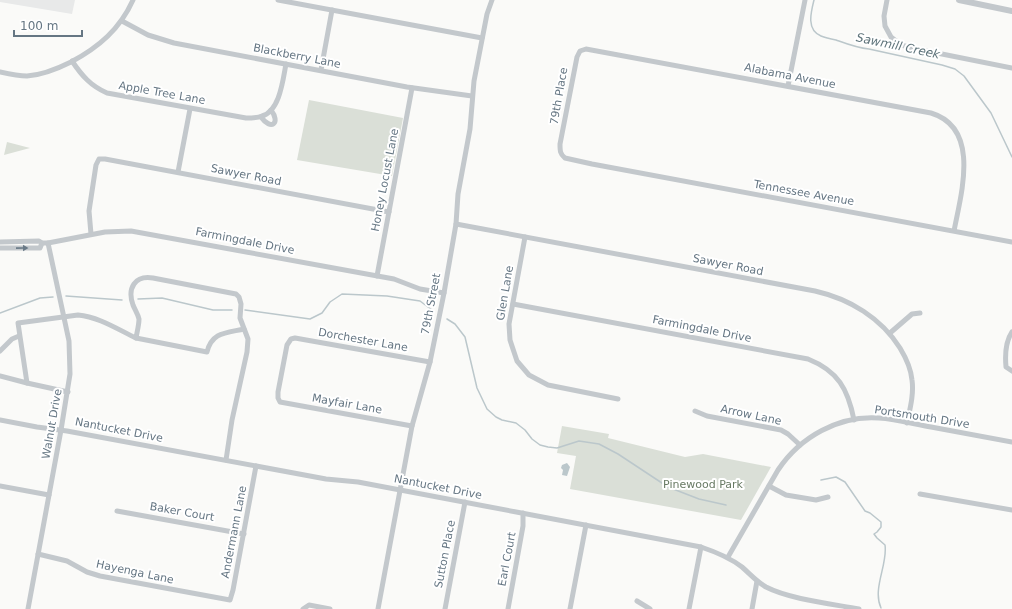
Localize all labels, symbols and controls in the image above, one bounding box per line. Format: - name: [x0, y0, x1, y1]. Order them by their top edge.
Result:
- scale bar: [14, 12, 82, 38]
- text: 100 m: [20, 19, 58, 33]
- water label: Sawmill Creek: [855, 30, 942, 62]
- street label: Blackberry Lane: [252, 41, 342, 71]
- street label: Alabama Avenue: [743, 61, 837, 91]
- street label: 79th Place: [548, 66, 570, 126]
- street label: Apple Tree Lane: [118, 79, 207, 107]
- street label: Honey Locust Lane: [369, 127, 401, 233]
- street label: Sawyer Road: [210, 162, 282, 188]
- street label: Tennessee Avenue: [752, 178, 855, 208]
- street label: Farmingdale Drive: [194, 225, 296, 257]
- one-way arrow: [16, 245, 29, 251]
- street label: Sawyer Road: [692, 252, 764, 278]
- street label: Glen Lane: [494, 264, 516, 321]
- street label: 79th Street: [419, 272, 443, 336]
- street label: Farmingdale Drive: [651, 313, 753, 345]
- street label: Dorchester Lane: [317, 326, 409, 354]
- street label: Walnut Drive: [39, 388, 65, 460]
- street label: Mayfair Lane: [311, 391, 383, 417]
- street label: Arrow Lane: [719, 402, 783, 428]
- street label: Portsmouth Drive: [874, 403, 971, 431]
- street label: Nantucket Drive: [74, 415, 164, 445]
- street label: Nantucket Drive: [393, 472, 483, 502]
- park label: Pinewood Park: [663, 478, 744, 491]
- street label: Andermann Lane: [219, 484, 249, 579]
- street label: Baker Court: [149, 500, 216, 524]
- street label: Sutton Place: [432, 519, 458, 589]
- street label: Earl Court: [495, 530, 519, 587]
- street label: Hayenga Lane: [95, 557, 175, 587]

